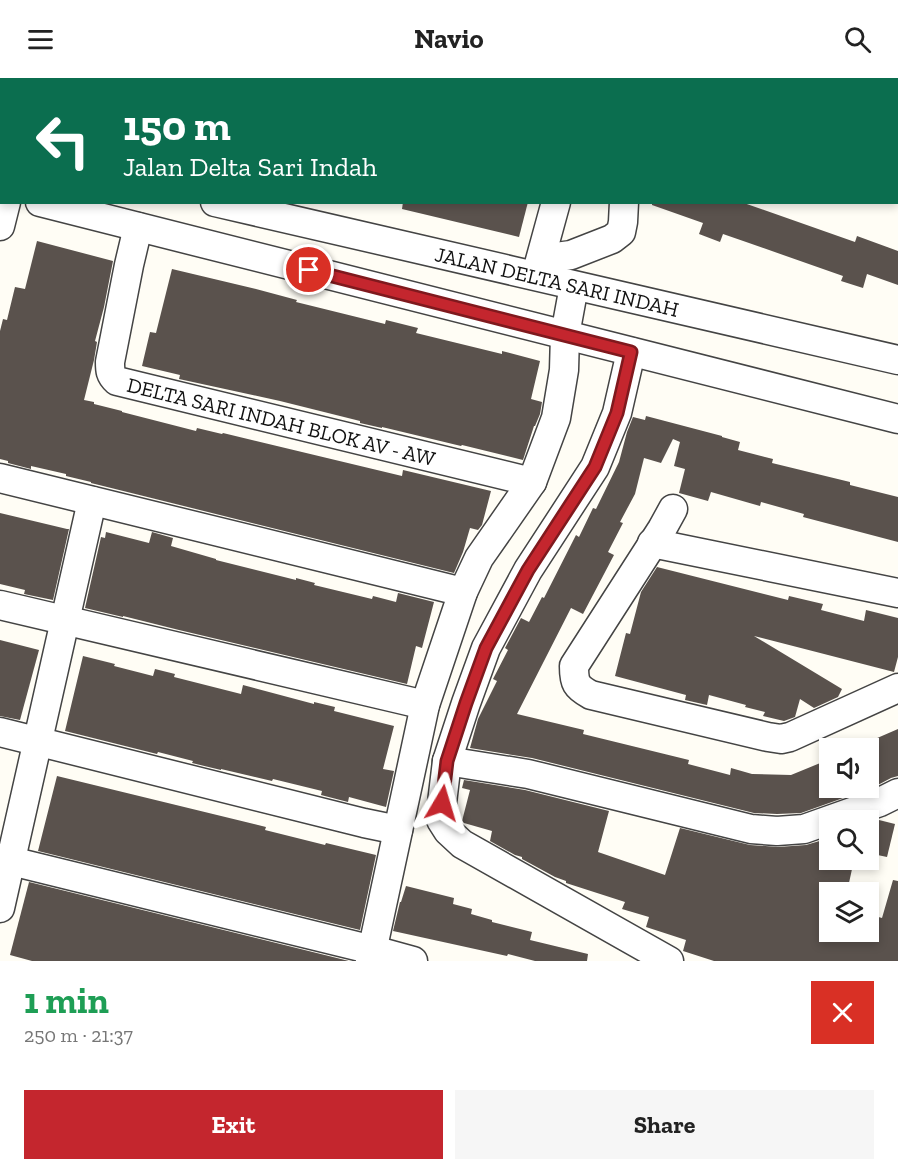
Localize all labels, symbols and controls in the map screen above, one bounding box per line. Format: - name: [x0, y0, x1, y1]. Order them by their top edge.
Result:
- icon: menu: [24, 23, 57, 56]
- text: Navio: [414, 23, 484, 55]
- icon: search: [841, 23, 874, 56]
- text: 150 m: [123, 100, 231, 151]
- icon: left: [24, 102, 102, 180]
- text: Jalan Delta Sari Indah: [123, 151, 377, 183]
- street label: JALAN DELTA SARI INDAH: [433, 241, 681, 321]
- pin: [283, 244, 334, 295]
- icon: arrive: [292, 253, 325, 286]
- street label: DELTA SARI INDAH BLOK AV - AW: [125, 371, 438, 471]
- map controls: [819, 738, 879, 942]
- button: sound: [819, 738, 879, 798]
- position arrow: [410, 771, 474, 835]
- button: search: [819, 810, 879, 870]
- button: layers: [819, 882, 879, 942]
- text: 1 min: [24, 979, 109, 1022]
- button: close: [811, 981, 874, 1044]
- text: 250 m · 21:37: [24, 1023, 133, 1047]
- button: Exit: [24, 1090, 443, 1159]
- button: Share: [455, 1090, 874, 1159]

